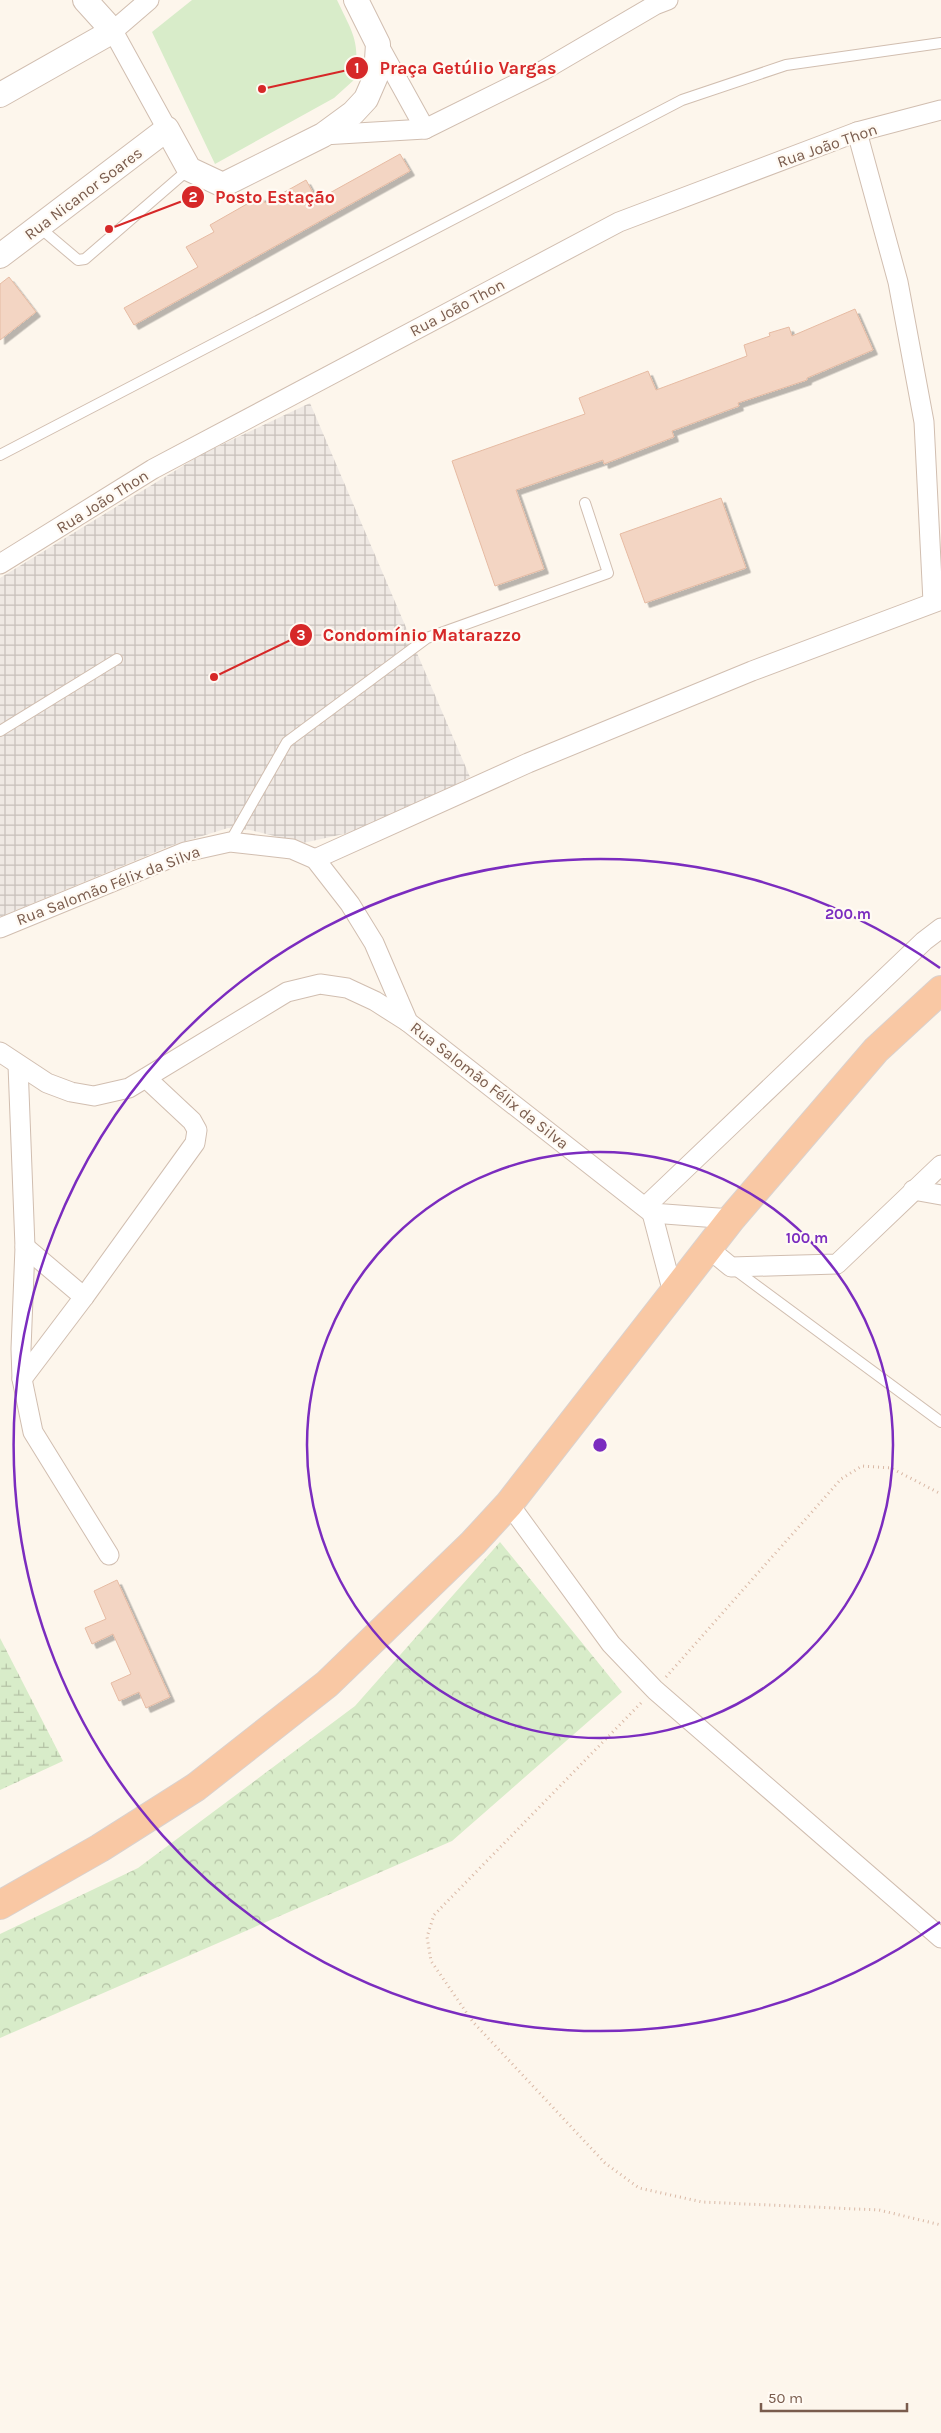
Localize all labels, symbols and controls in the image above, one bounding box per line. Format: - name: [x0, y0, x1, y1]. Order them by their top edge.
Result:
- callout: Praça Getúlio Vargas: [344, 51, 566, 84]
- text: Praça Getúlio Vargas: [380, 57, 556, 79]
- text: 1: [354, 59, 360, 77]
- street label: Rua João Thon: [775, 119, 880, 172]
- street label: Rua Nicanor Soares: [21, 143, 146, 244]
- callout: Posto Estação: [181, 180, 345, 213]
- text: Posto Estação: [215, 186, 335, 208]
- text: 2: [188, 188, 198, 206]
- street label: Rua João Thon: [407, 274, 508, 340]
- street label: Rua João Thon: [53, 466, 152, 537]
- callout: Condomínio Matarazzo: [288, 619, 532, 652]
- text: Condomínio Matarazzo: [323, 624, 521, 646]
- text: 3: [296, 626, 306, 644]
- street label: Rua Salomão Félix da Silva: [14, 842, 203, 929]
- text: 200 m: [825, 905, 871, 923]
- street label: Rua Salomão Félix da Silva: [407, 1018, 573, 1153]
- text: 100 m: [786, 1229, 828, 1247]
- centre of rings: [591, 1436, 609, 1454]
- scale bar: [761, 2380, 907, 2412]
- text: 50 m: [768, 2389, 803, 2407]

